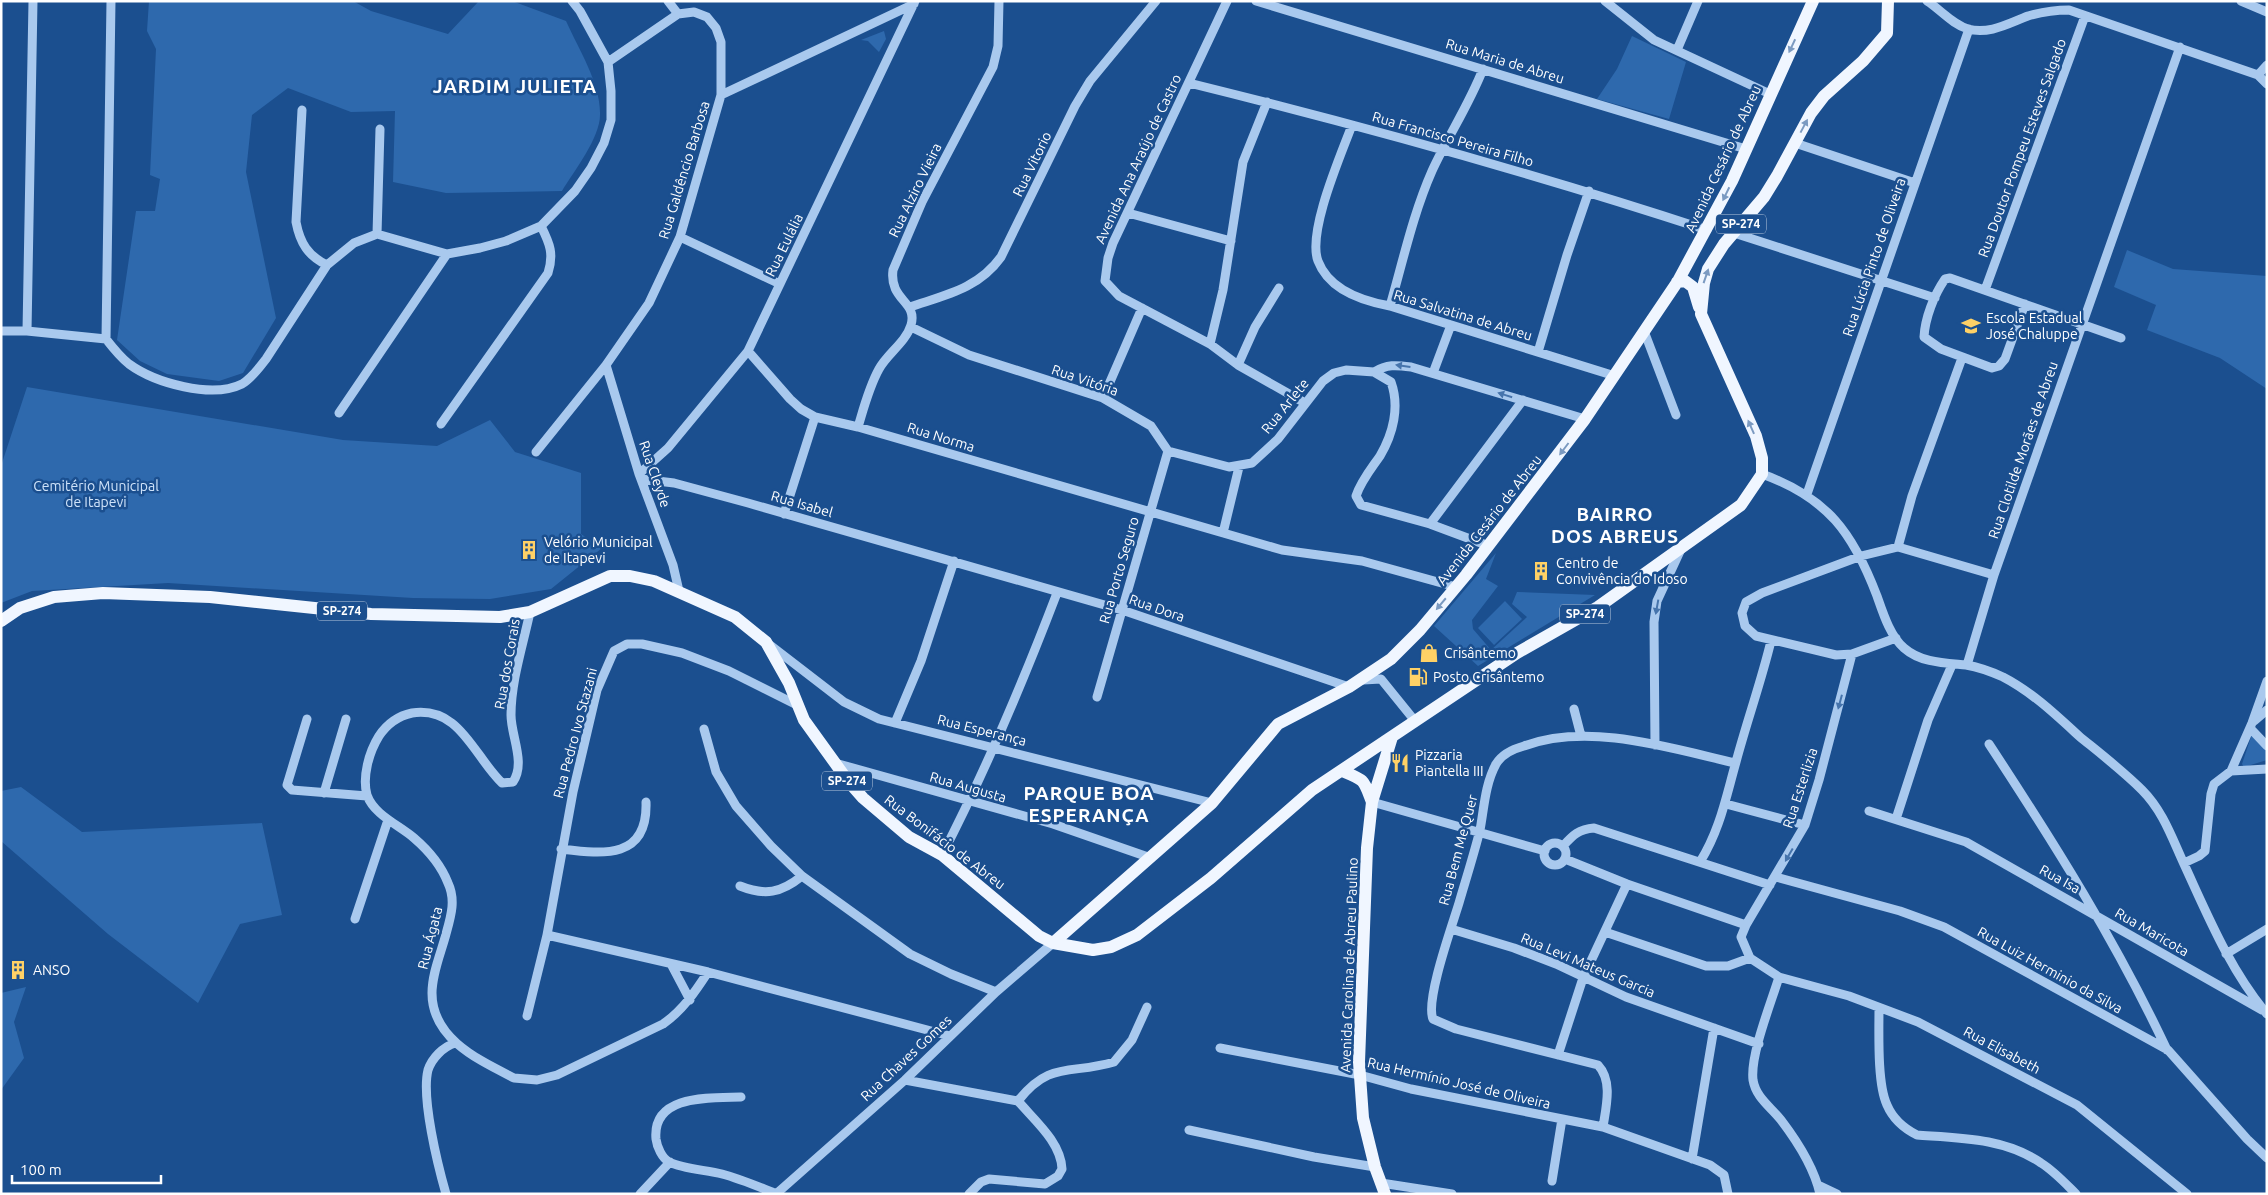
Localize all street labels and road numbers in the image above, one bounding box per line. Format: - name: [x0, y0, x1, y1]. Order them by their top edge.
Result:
- street label: Rua Maria de Abreu: [1444, 35, 1566, 87]
- street label: Rua Doutor Pompeu Esteves Salgado: [1975, 36, 2069, 260]
- street label: Avenida Ana Araújo de Castro: [1092, 72, 1184, 246]
- street label: Avenida Cesário de Abreu: [1682, 83, 1764, 235]
- street label: Rua Galdêncio Barbosa: [655, 99, 713, 241]
- street label: Rua Francisco Pereira Filho: [1370, 108, 1536, 170]
- street label: Rua Vitorio: [1009, 129, 1055, 199]
- street label: Rua Alziro Vieira: [885, 140, 945, 240]
- street label: Rua Lúcia Pinto de Oliveira: [1839, 176, 1909, 338]
- street label: Rua Eulália: [762, 211, 806, 279]
- road number: SP-274: [1716, 214, 1766, 233]
- street label: Rua Salvatina de Abreu: [1392, 286, 1534, 344]
- street label: Rua Clotilde Morães de Abreu: [1985, 359, 2061, 541]
- street label: Rua Vitória: [1050, 361, 1120, 399]
- street label: Rua Arlete: [1258, 375, 1312, 437]
- street label: Rua Norma: [905, 419, 977, 455]
- street label: Rua Cleyde: [636, 438, 674, 510]
- street label: Avenida Cesário de Abreu: [1433, 452, 1545, 588]
- street label: Rua Isabel: [769, 488, 835, 521]
- street label: Rua Porto Seguro: [1096, 515, 1142, 625]
- street label: Rua Dora: [1127, 591, 1187, 625]
- road number: SP-274: [317, 602, 367, 620]
- road number: SP-274: [1560, 604, 1610, 624]
- street label: Rua dos Corais: [491, 618, 523, 710]
- street label: Rua Pedro Ivo Stazani: [550, 666, 600, 800]
- street label: Rua Esperança: [936, 711, 1028, 749]
- street label: Rua Esterlizia: [1779, 746, 1821, 830]
- street label: Rua Augusta: [928, 768, 1008, 806]
- road number: SP-274: [822, 771, 872, 790]
- street label: Rua Bonifácio de Abreu: [882, 791, 1008, 893]
- street label: Rua Bem Me Quer: [1436, 792, 1481, 907]
- street label: Avenida Carolina de Abreu Paulino: [1337, 857, 1361, 1073]
- street label: Rua Isa: [2037, 861, 2083, 897]
- street label: Rua Maricota: [2112, 904, 2192, 960]
- street label: Rua Ágata: [414, 905, 446, 971]
- street label: Rua Luiz Herminio da Silva: [1975, 923, 2125, 1017]
- street label: Rua Levi Mateus Garcia: [1519, 929, 1657, 1001]
- street label: Rua Chaves Gomes: [857, 1012, 955, 1104]
- street label: Rua Elisabeth: [1961, 1023, 2043, 1077]
- street label: Rua Hermínio José de Oliveira: [1366, 1054, 1552, 1112]

